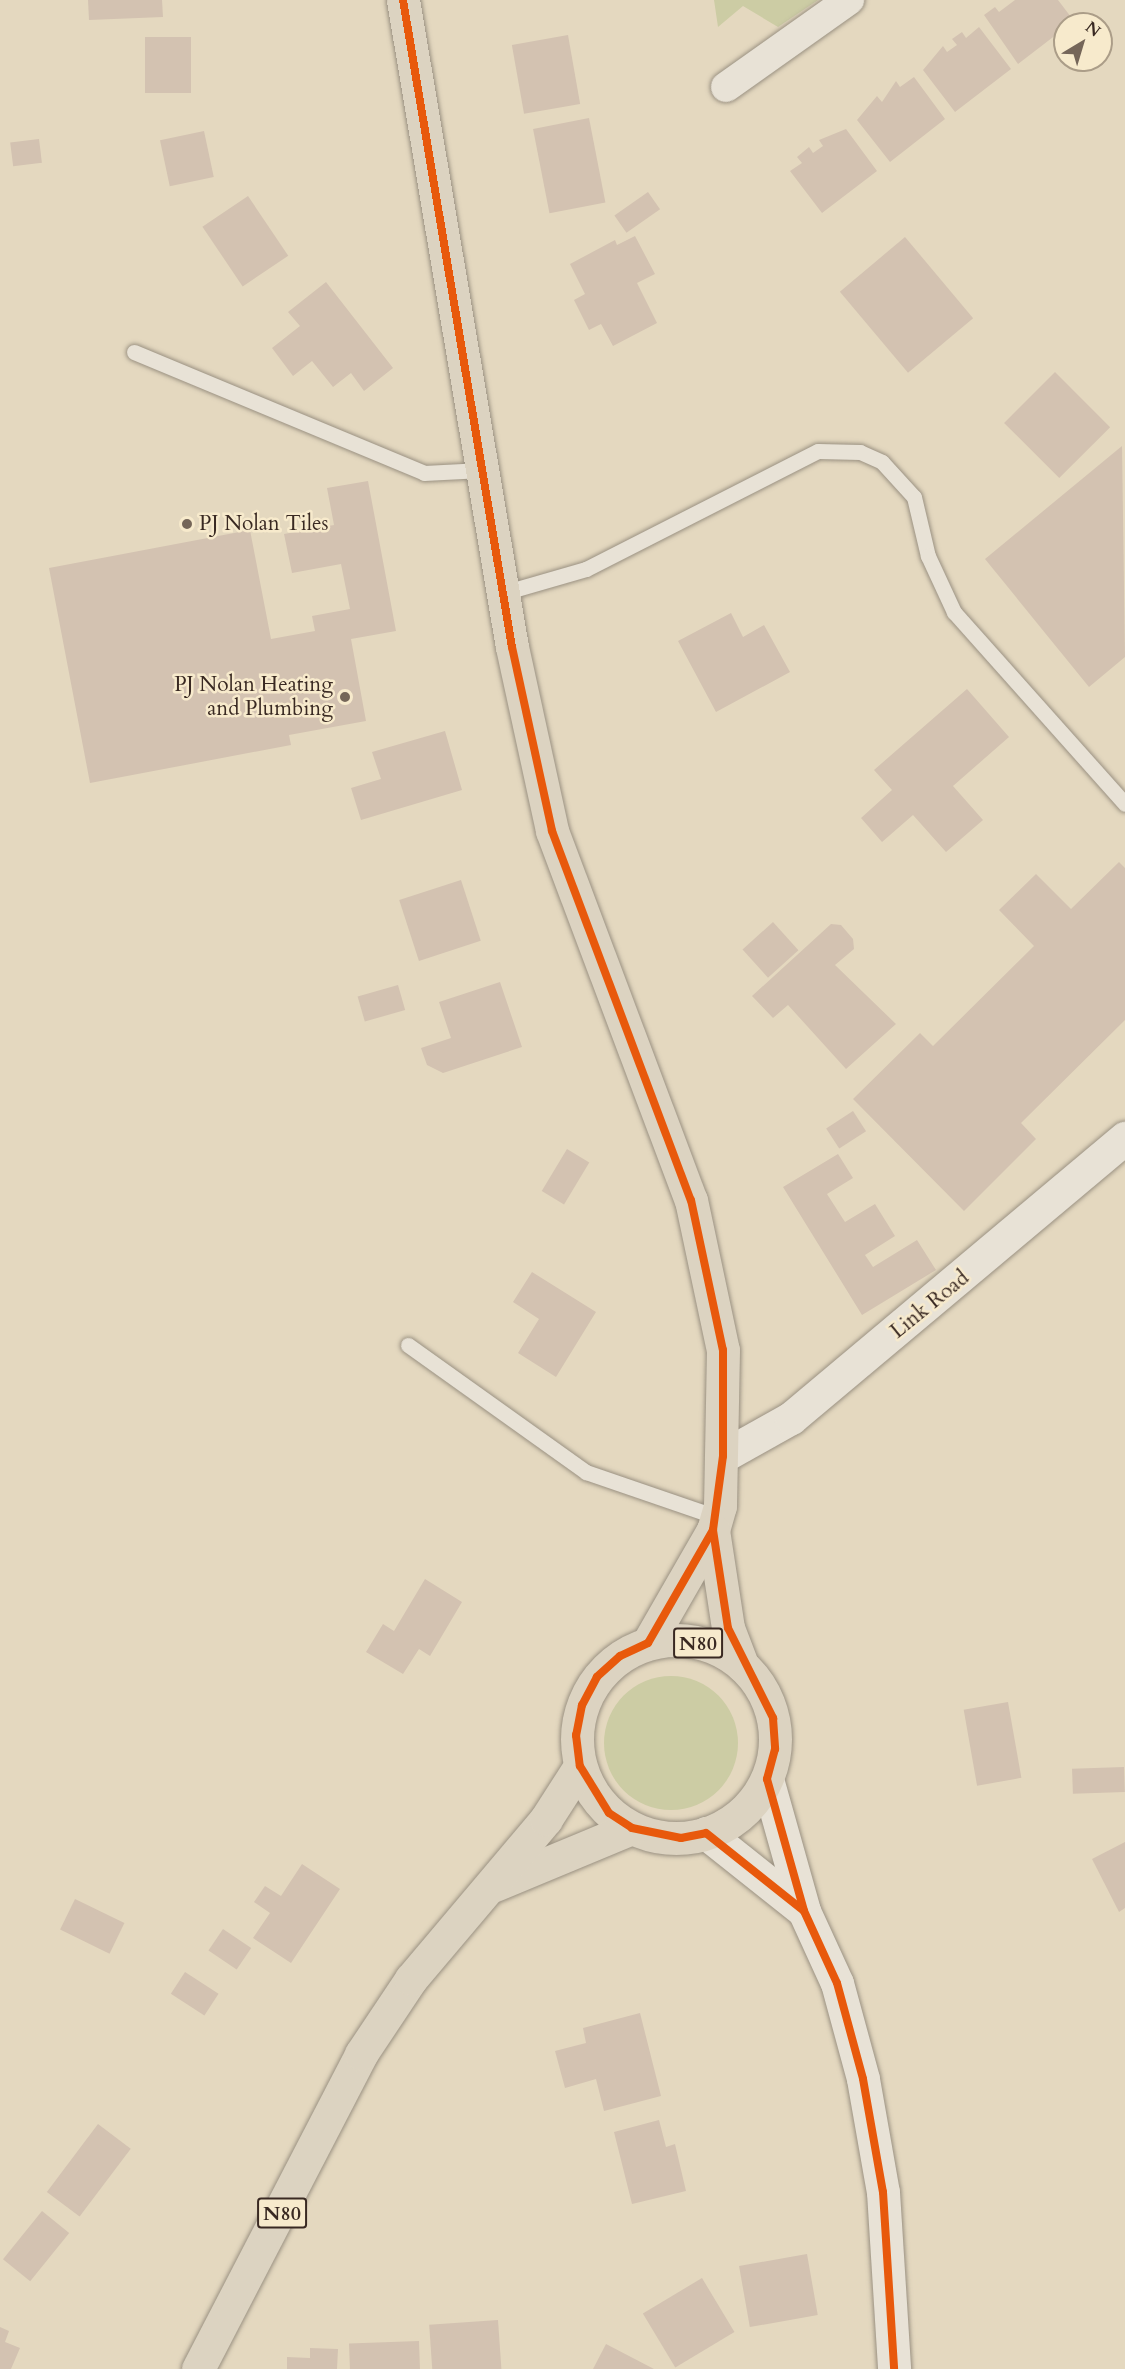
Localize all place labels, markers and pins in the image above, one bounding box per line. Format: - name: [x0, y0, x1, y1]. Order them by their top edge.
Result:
- place label: PJ Nolan Tiles: [199, 511, 329, 537]
- marker: PJ Nolan Tiles: [180, 517, 194, 531]
- place label: PJ Nolan Heating and Plumbing: [174, 672, 333, 722]
- marker: PJ Nolan Heating and Plumbing: [338, 690, 352, 704]

